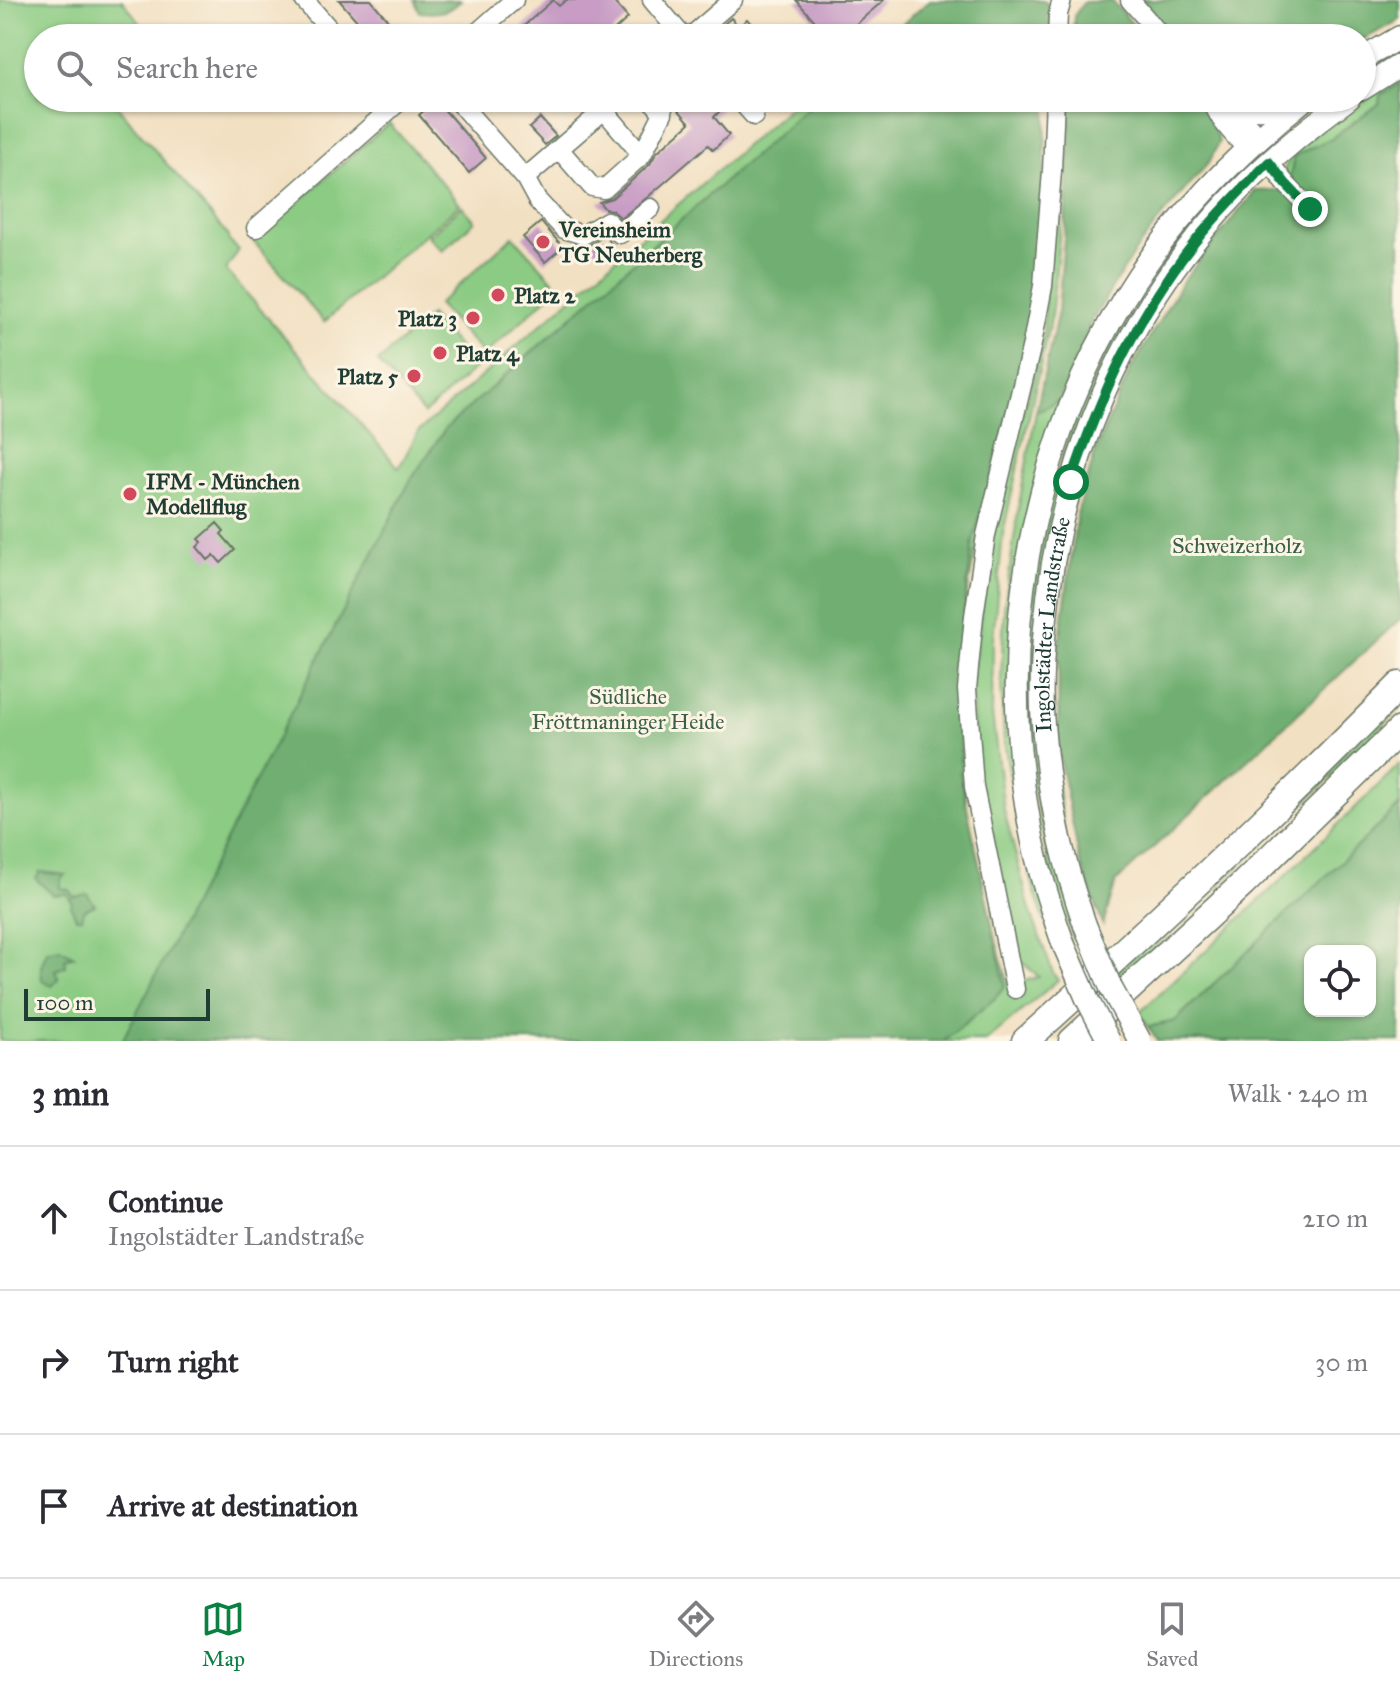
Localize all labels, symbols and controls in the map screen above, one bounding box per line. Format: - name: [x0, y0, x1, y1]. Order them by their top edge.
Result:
- search box: [24, 24, 1376, 112]
- icon: search: [52, 46, 96, 90]
- text: Search here: [116, 50, 258, 86]
- route end: [1292, 191, 1328, 227]
- place label: Vereinsheim TG Neuherberg: [558, 216, 703, 268]
- marker: Vereinsheim TG Neuherberg: [534, 233, 552, 251]
- place label: Platz 2: [514, 282, 577, 309]
- marker: Platz 2: [489, 286, 507, 304]
- place label: Platz 3: [398, 305, 457, 332]
- marker: Platz 3: [464, 309, 482, 327]
- place label: Platz 4: [456, 340, 521, 367]
- marker: Platz 4: [431, 344, 449, 362]
- place label: Platz 5: [337, 363, 399, 390]
- marker: Platz 5: [405, 367, 423, 385]
- route start: [1053, 464, 1089, 500]
- place label: IFM - München Modellflug: [146, 468, 300, 520]
- marker: IFM - München Modellflug: [121, 485, 139, 503]
- street label: Ingolstädter Landstraße: [1028, 514, 1076, 734]
- park label: Schweizerholz: [1172, 532, 1302, 559]
- park label: Südliche Fröttmaninger Heide: [532, 683, 725, 735]
- map controls: [1304, 945, 1376, 1017]
- button: locate: [1304, 945, 1376, 1017]
- scale bar: [24, 985, 210, 1021]
- text: 100 m: [36, 989, 93, 1016]
- text: 3 min: [32, 1073, 109, 1114]
- text: Walk · 240 m: [1228, 1077, 1368, 1109]
- text: Continue: [108, 1184, 223, 1220]
- icon: ahead: [32, 1196, 76, 1240]
- text: 210 m: [1302, 1202, 1368, 1234]
- text: Ingolstädter Landstraße: [108, 1220, 365, 1252]
- icon: right: [32, 1340, 76, 1384]
- text: Turn right: [108, 1344, 239, 1380]
- text: 30 m: [1315, 1346, 1368, 1378]
- icon: arrive: [32, 1484, 76, 1528]
- text: Arrive at destination: [108, 1488, 358, 1524]
- tab: Map: [201, 1597, 245, 1672]
- tab: Directions: [648, 1597, 743, 1672]
- tab: Saved: [1146, 1597, 1198, 1672]

